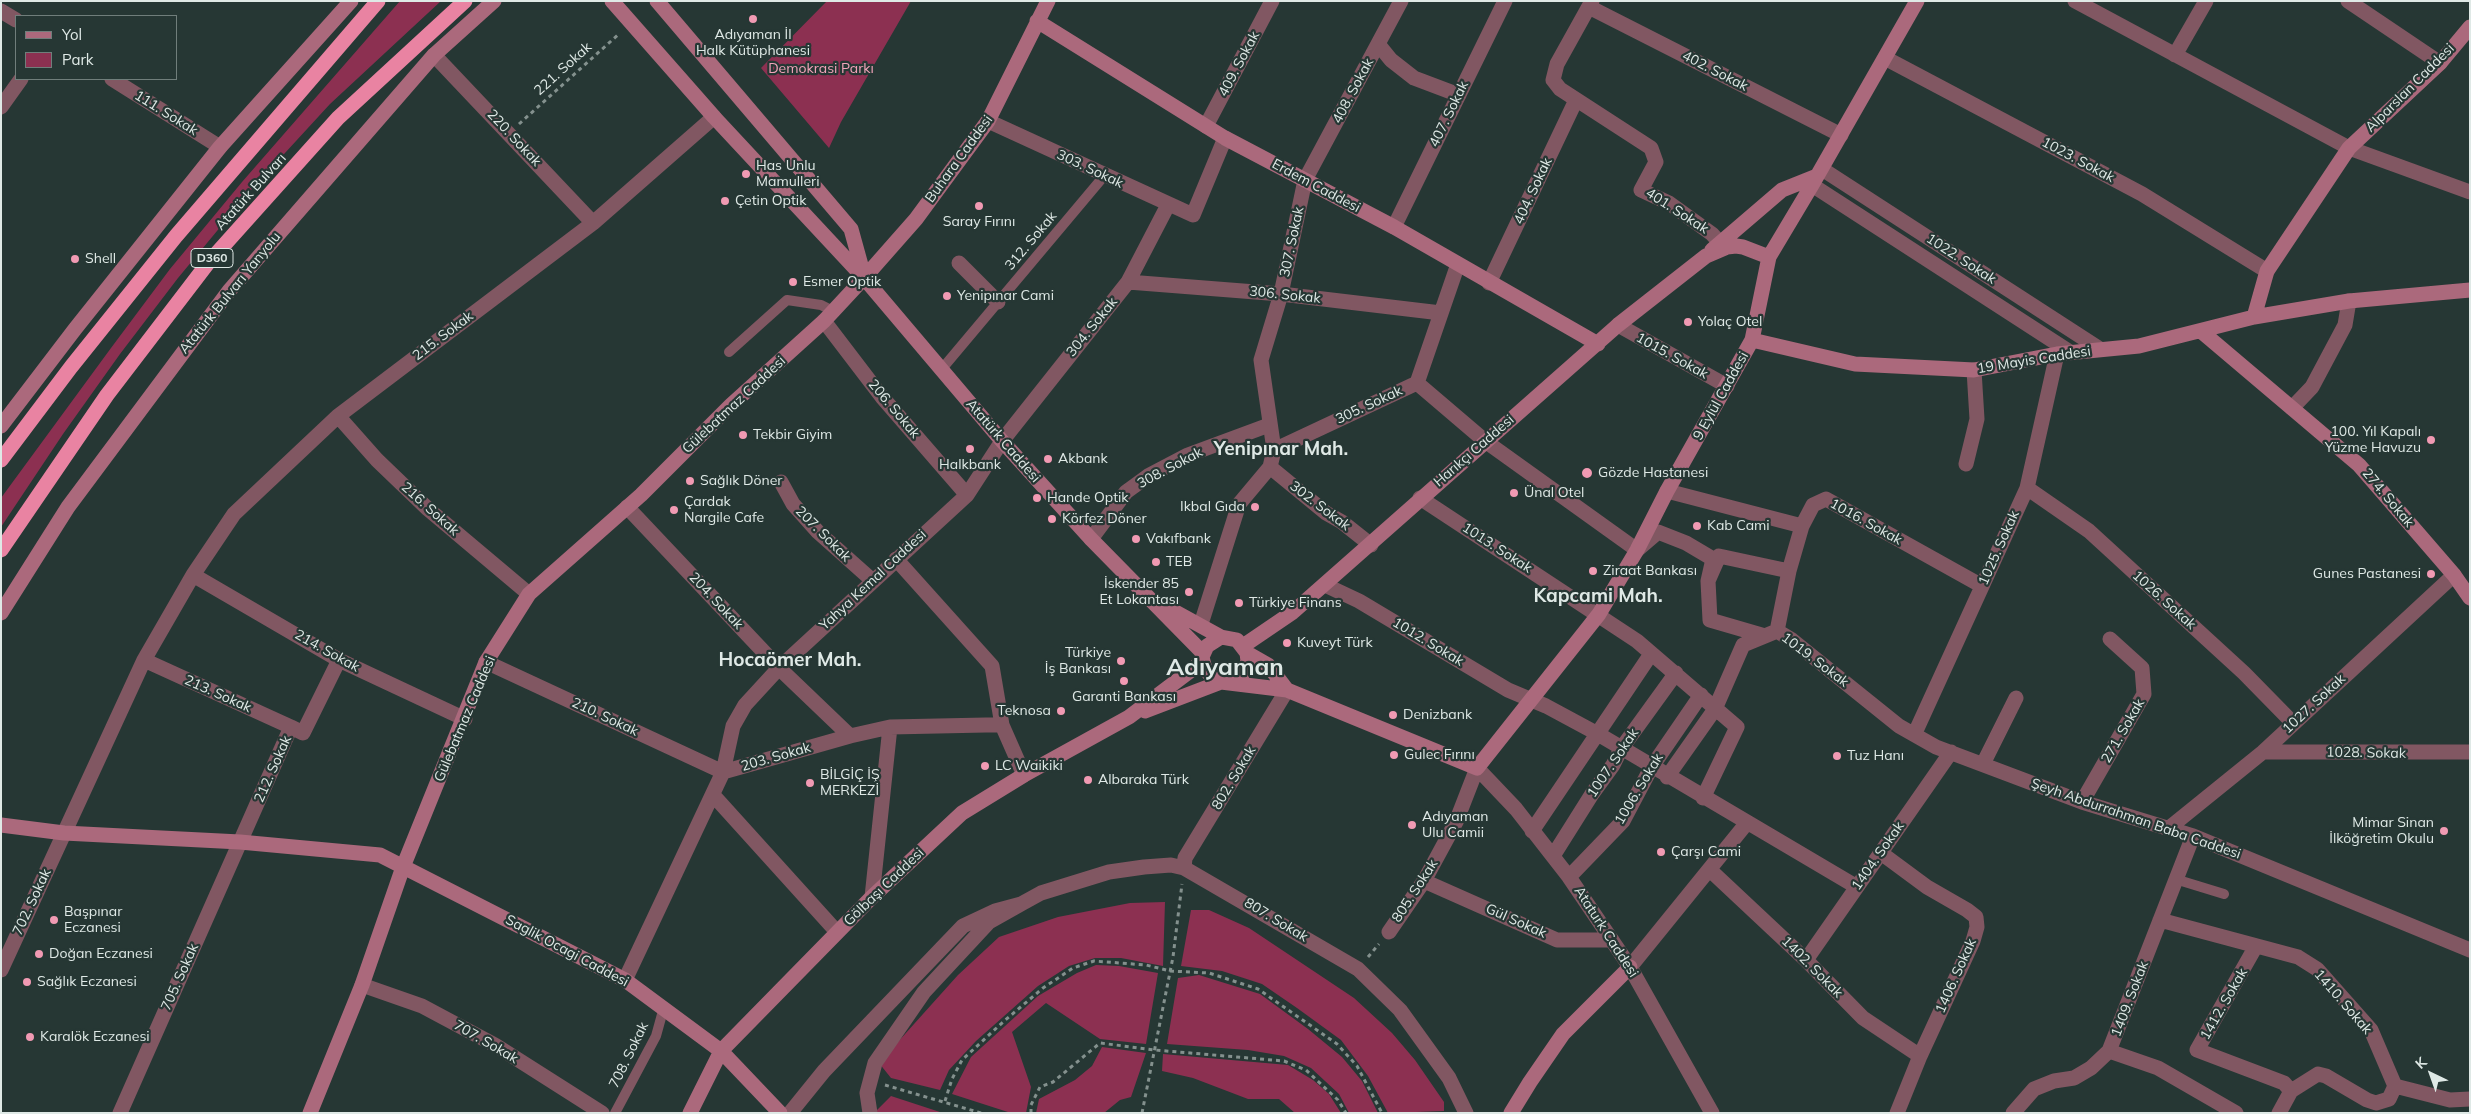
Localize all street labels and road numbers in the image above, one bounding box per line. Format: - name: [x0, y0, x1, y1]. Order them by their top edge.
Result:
- street label: 409. Sokak: [1215, 28, 1263, 100]
- street label: 221. Sokak: [531, 39, 595, 99]
- street label: Alparslan Caddesi: [2362, 40, 2458, 136]
- street label: 402. Sokak: [1679, 47, 1751, 95]
- street label: 408. Sokak: [1329, 55, 1377, 127]
- street label: 407. Sokak: [1426, 78, 1472, 150]
- street label: 111. Sokak: [131, 87, 201, 139]
- street label: 220. Sokak: [483, 106, 545, 170]
- street label: Buhara Caddesi: [922, 112, 996, 206]
- street label: 1023. Sokak: [2039, 134, 2117, 186]
- street label: 303. Sokak: [1054, 146, 1126, 192]
- street label: Atatürk Bulvarı: [212, 150, 290, 234]
- street label: 404. Sokak: [1510, 155, 1556, 227]
- street label: Erdem Caddesi: [1269, 156, 1363, 216]
- street label: 401. Sokak: [1642, 184, 1712, 238]
- street label: 307. Sokak: [1276, 205, 1308, 279]
- street label: 312. Sokak: [1002, 208, 1060, 274]
- street label: Atatürk Bulvarı Yanyolu: [176, 229, 284, 357]
- street label: 1022. Sokak: [1923, 230, 1999, 288]
- road number: D360: [191, 248, 233, 268]
- street label: 306. Sokak: [1249, 283, 1321, 307]
- street label: 304. Sokak: [1063, 294, 1121, 360]
- street label: 215. Sokak: [409, 308, 477, 364]
- street label: 1015. Sokak: [1633, 329, 1711, 383]
- street label: 19 Mayis Caddesi: [1976, 343, 2092, 377]
- street label: 9 Eylül Caddesi: [1690, 349, 1752, 443]
- street label: Gülebatmaz Caddesi: [679, 353, 789, 457]
- street label: 206. Sokak: [865, 376, 923, 442]
- street label: 305. Sokak: [1333, 382, 1405, 428]
- street label: Atatürk Caddesi: [962, 396, 1044, 486]
- street label: Harıkçı Caddesi: [1430, 412, 1518, 490]
- street label: 308. Sokak: [1134, 444, 1206, 492]
- street label: 274. Sokak: [2359, 465, 2417, 531]
- street label: 302. Sokak: [1286, 478, 1354, 534]
- street label: 216. Sokak: [398, 479, 462, 539]
- street label: 1016. Sokak: [1827, 495, 1905, 549]
- street label: 207. Sokak: [792, 503, 854, 565]
- street label: 1025. Sokak: [1975, 508, 2023, 588]
- street label: 1013. Sokak: [1459, 519, 1535, 577]
- street label: Yahya Kemal Caddesi: [816, 526, 930, 634]
- street label: 1026. Sokak: [2129, 567, 2199, 633]
- street label: 204. Sokak: [685, 569, 747, 633]
- street label: 1012. Sokak: [1389, 614, 1467, 670]
- street label: 214. Sokak: [292, 626, 362, 676]
- street label: 1019. Sokak: [1778, 629, 1852, 691]
- street label: Gülebatmaz Caddesi: [431, 654, 499, 784]
- street label: 1027. Sokak: [2279, 671, 2349, 737]
- street label: 213. Sokak: [182, 672, 254, 716]
- street label: 210. Sokak: [569, 694, 641, 740]
- street label: 271. Sokak: [2098, 696, 2148, 766]
- street label: 1007. Sokak: [1584, 725, 1642, 801]
- street label: 212. Sokak: [251, 733, 295, 805]
- street label: 203. Sokak: [739, 739, 813, 775]
- street label: 802. Sokak: [1208, 743, 1260, 813]
- street label: 1028. Sokak: [2326, 744, 2406, 762]
- street label: 1006. Sokak: [1611, 750, 1667, 828]
- street label: Şeyh Abdurrahman Baba Caddesi: [2029, 775, 2243, 863]
- street label: 1404. Sokak: [1848, 818, 1908, 894]
- street label: Gölbaşı Caddesi: [840, 845, 928, 929]
- street label: 805. Sokak: [1388, 856, 1442, 926]
- street label: 702. Sokak: [9, 866, 55, 938]
- street label: Ataturk Caddesi: [1570, 883, 1642, 981]
- street label: 807. Sokak: [1241, 894, 1311, 946]
- street label: Gül Sokak: [1483, 900, 1549, 942]
- street label: Saglik Ocagi Caddesi: [503, 911, 631, 991]
- street label: 1402. Sokak: [1778, 933, 1846, 1001]
- street label: 1406. Sokak: [1932, 936, 1980, 1016]
- street label: 705. Sokak: [158, 941, 202, 1013]
- street label: 1409. Sokak: [2108, 959, 2152, 1039]
- street label: 1412. Sokak: [2197, 965, 2251, 1043]
- street label: 1410. Sokak: [2310, 966, 2376, 1038]
- street label: 707. Sokak: [451, 1017, 521, 1067]
- street label: 708. Sokak: [606, 1019, 652, 1091]

